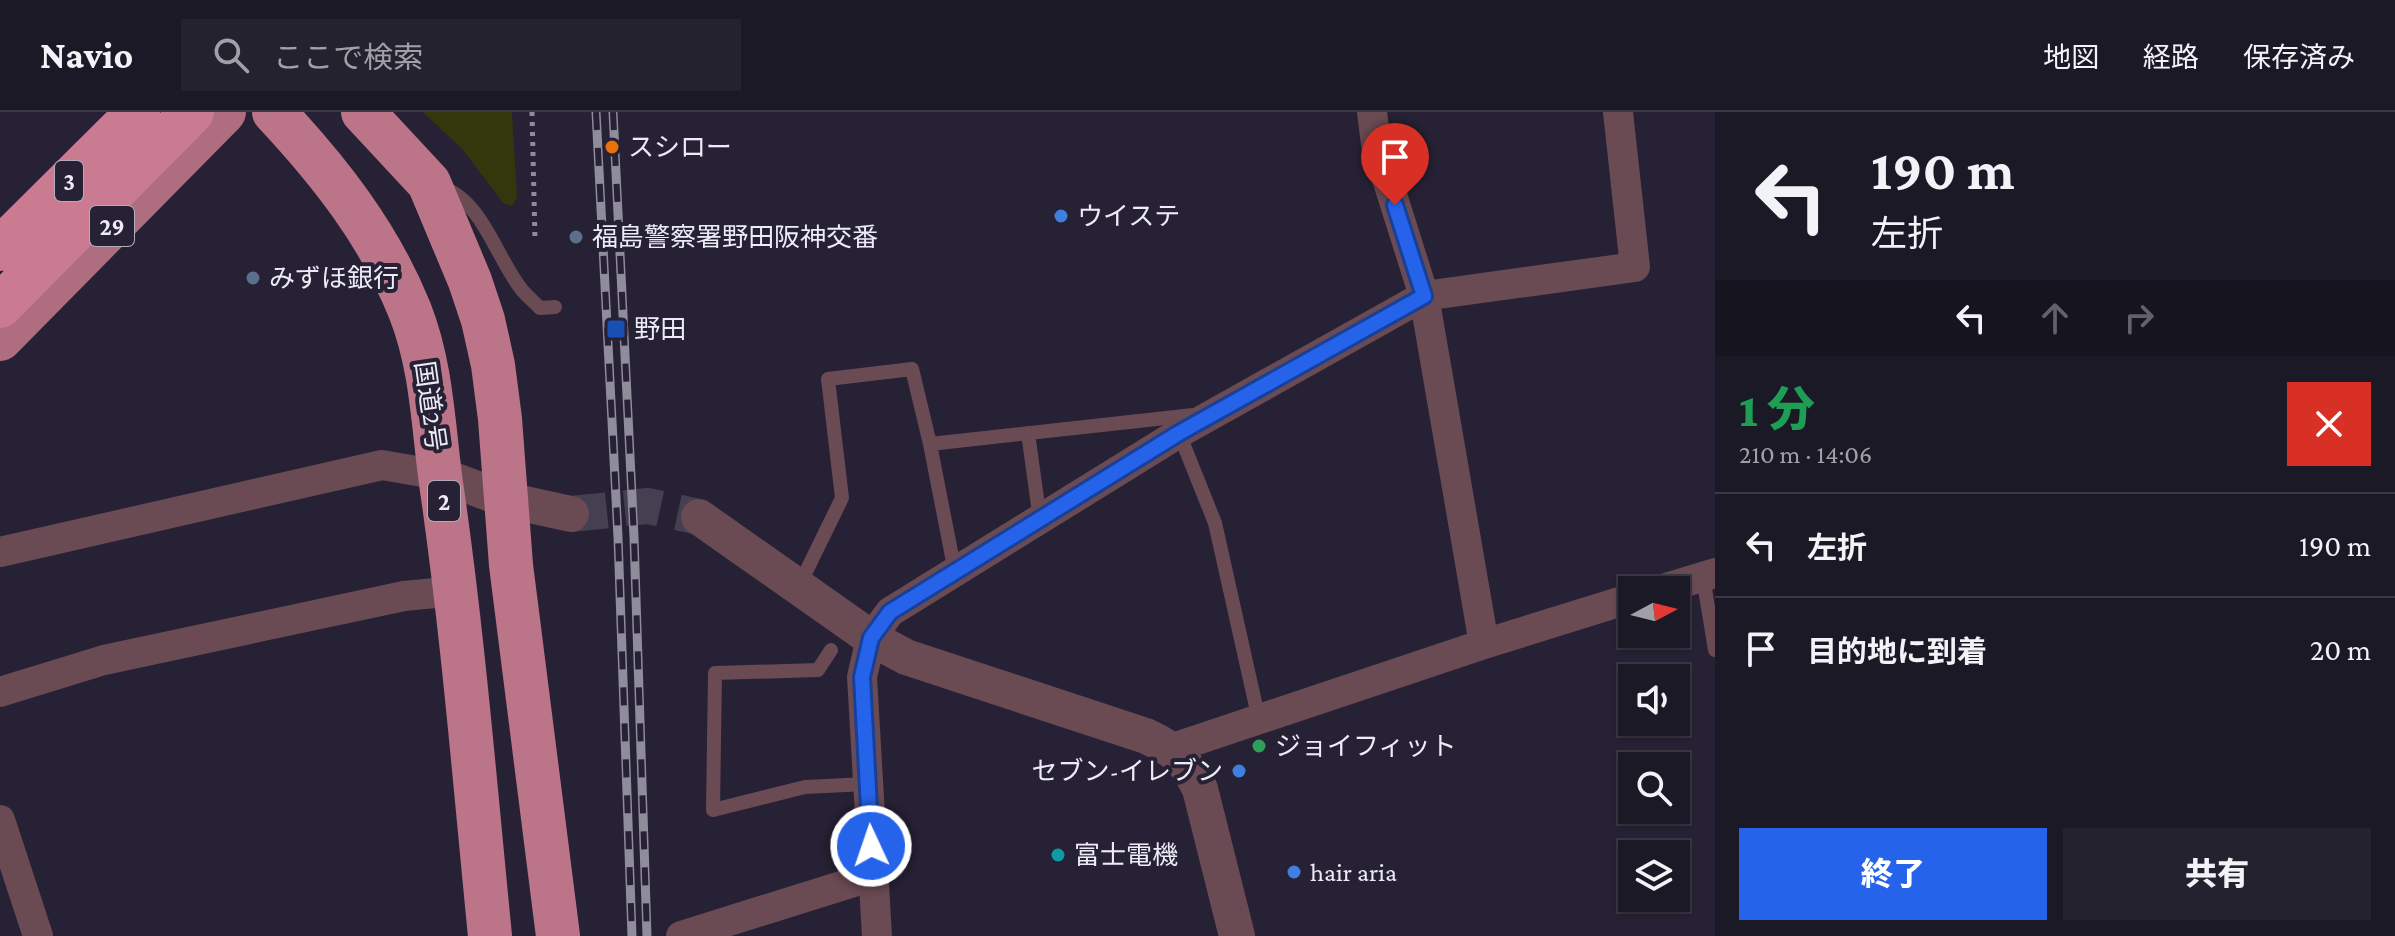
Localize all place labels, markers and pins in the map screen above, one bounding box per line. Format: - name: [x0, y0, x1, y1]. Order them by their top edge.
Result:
- pin: [1361, 123, 1429, 205]
- place label: スシロー: [628, 133, 732, 162]
- marker: スシロー: [603, 138, 621, 156]
- place label: ウイステ: [1077, 202, 1180, 231]
- marker: ウイステ: [1052, 207, 1070, 225]
- place label: 福島警察署野田阪神交番: [592, 223, 878, 252]
- marker: 福島警察署野田阪神交番: [567, 228, 585, 246]
- place label: みずほ銀行: [269, 264, 399, 293]
- marker: みずほ銀行: [244, 269, 262, 287]
- place label: 野田: [634, 315, 686, 344]
- marker: 野田: [605, 318, 627, 340]
- place label: ジョイフィット: [1275, 732, 1456, 761]
- marker: ジョイフィット: [1250, 737, 1268, 755]
- place label: セブン-イレブン: [1032, 757, 1223, 786]
- marker: セブン-イレブン: [1230, 762, 1248, 780]
- place label: 富士電機: [1074, 841, 1178, 870]
- marker: 富士電機: [1049, 846, 1067, 864]
- place label: hair aria: [1310, 858, 1397, 887]
- marker: hair aria: [1285, 863, 1303, 881]

